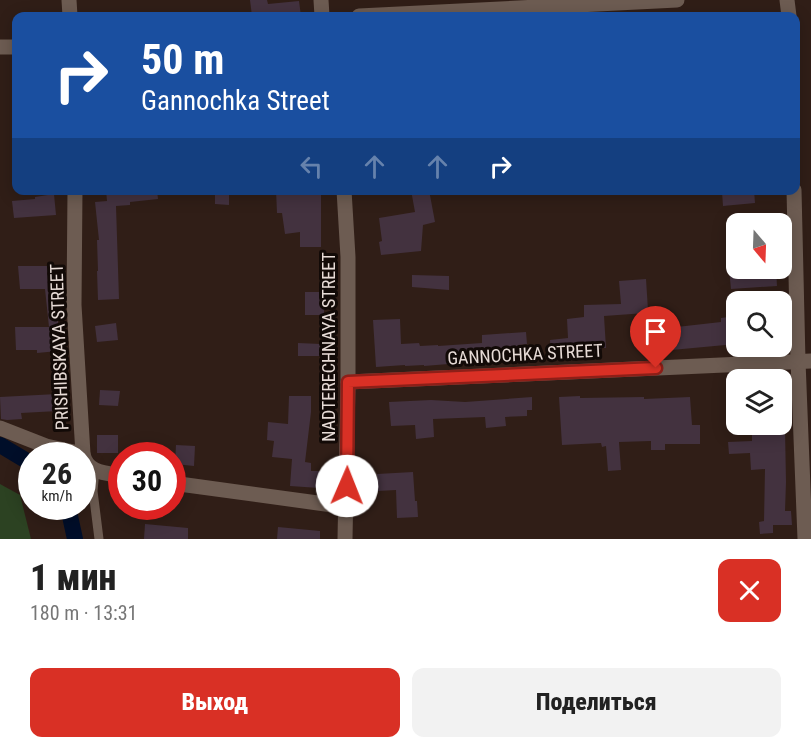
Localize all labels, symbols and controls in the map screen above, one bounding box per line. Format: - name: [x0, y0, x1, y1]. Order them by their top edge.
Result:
- text: 50 m: [141, 35, 224, 84]
- icon: right: [42, 36, 120, 114]
- text: Gannochka Street: [141, 85, 330, 117]
- icon: left: [295, 150, 328, 183]
- icon: ahead: [358, 150, 391, 183]
- icon: ahead: [421, 150, 454, 183]
- icon: right: [484, 150, 517, 183]
- north arrow: [726, 213, 792, 279]
- map controls: [726, 213, 792, 435]
- street label: NADTERECHNAYA STREET: [318, 252, 339, 442]
- street label: PRISHIBSKAYA STREET: [46, 263, 72, 431]
- button: search: [726, 291, 792, 357]
- pin: [630, 306, 681, 368]
- icon: arrive: [639, 315, 672, 348]
- street label: GANNOCHKA STREET: [447, 339, 603, 369]
- button: layers: [726, 369, 792, 435]
- speed limit sign: 30: [108, 442, 186, 520]
- position arrow: [315, 454, 379, 518]
- text: 26: [42, 456, 72, 491]
- text: km/h: [42, 487, 72, 505]
- text: 1 мин: [30, 557, 116, 599]
- button: close: [718, 559, 781, 622]
- text: 180 m · 13:31: [30, 601, 137, 625]
- button: Выход: [30, 668, 400, 737]
- button: Поделиться: [412, 668, 781, 737]

